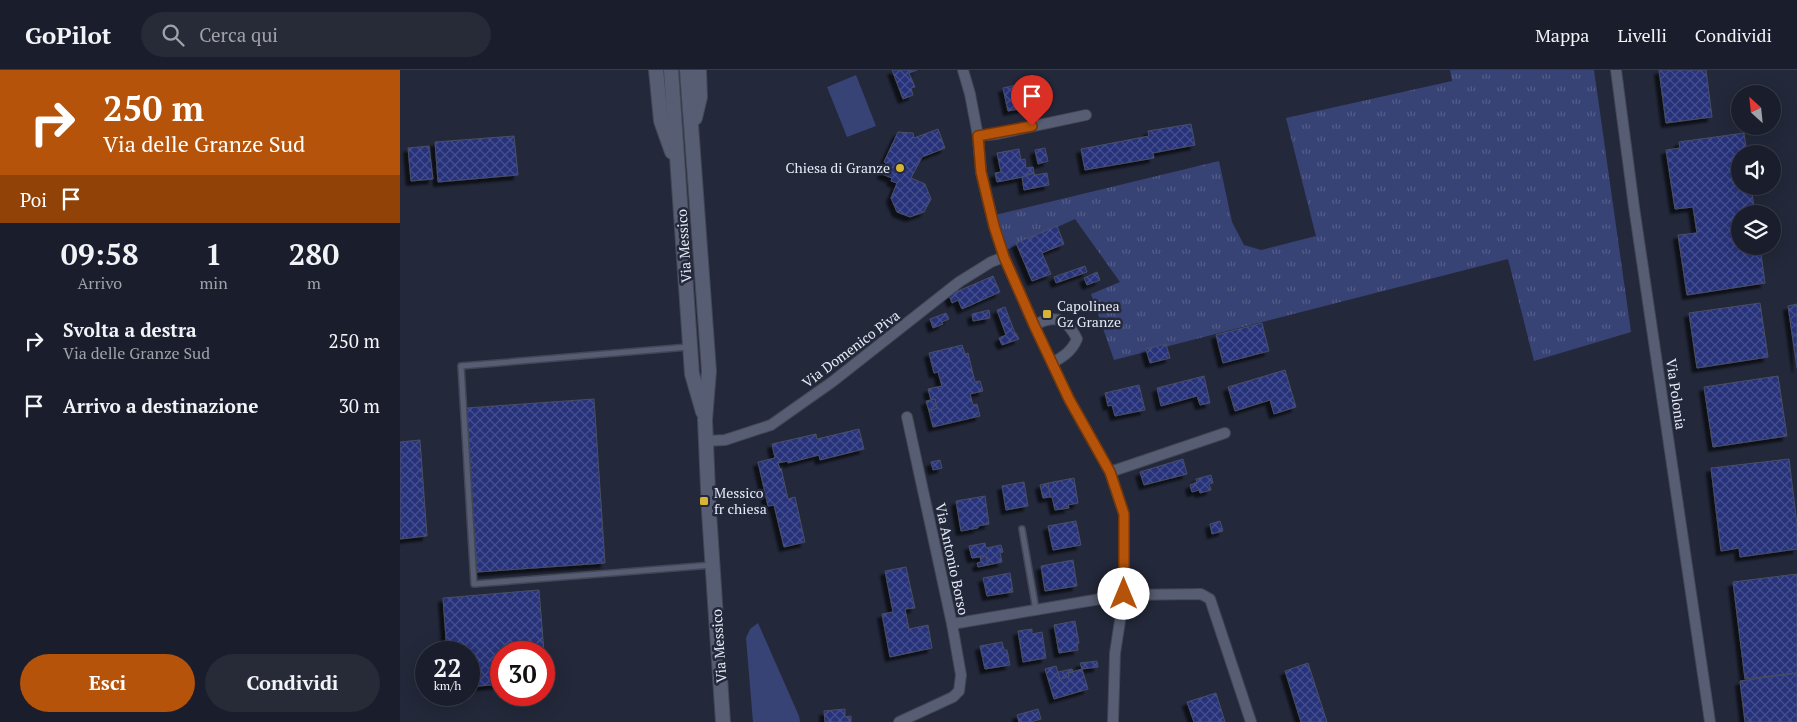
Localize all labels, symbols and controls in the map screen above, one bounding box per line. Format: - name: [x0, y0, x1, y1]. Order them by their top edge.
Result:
- search box: [141, 12, 491, 57]
- text: GoPilot: [25, 19, 111, 51]
- icon: search: [159, 21, 187, 49]
- text: Cerca qui: [199, 22, 278, 47]
- text: Mappa: [1535, 23, 1589, 47]
- text: Livelli: [1617, 23, 1667, 47]
- text: Condividi: [1695, 23, 1772, 47]
- pin: [1011, 75, 1053, 126]
- icon: arrive: [1018, 82, 1046, 110]
- text: 250 m: [103, 85, 204, 131]
- north arrow: [1731, 85, 1781, 135]
- map controls: [1731, 85, 1781, 255]
- icon: right: [20, 90, 85, 155]
- text: Via delle Granze Sud: [103, 129, 305, 158]
- button: sound: [1731, 145, 1781, 195]
- place label: Chiesa di Granze: [785, 158, 890, 177]
- marker: Chiesa di Granze: [894, 162, 906, 174]
- icon: arrive: [57, 185, 85, 213]
- text: Poi: [20, 187, 47, 212]
- button: layers: [1731, 205, 1781, 255]
- street label: Via Messico: [671, 208, 696, 284]
- text: 09:58: [61, 234, 139, 274]
- text: 1: [205, 234, 222, 274]
- text: 280: [288, 234, 339, 274]
- text: Arrivo: [77, 272, 122, 294]
- text: min: [200, 272, 228, 294]
- text: m: [307, 272, 321, 294]
- place label: Capolinea Gz Granze: [1057, 296, 1121, 331]
- street label: Via Domenico Piva: [798, 306, 903, 392]
- marker: Capolinea Gz Granze: [1041, 308, 1053, 320]
- text: Svolta a destra: [63, 317, 197, 342]
- icon: right: [20, 327, 48, 355]
- text: 250 m: [329, 328, 380, 353]
- text: Via delle Granze Sud: [63, 342, 210, 364]
- street label: Via Polonia: [1662, 357, 1691, 431]
- icon: arrive: [20, 392, 48, 420]
- text: Arrivo a destinazione: [63, 393, 258, 418]
- text: 30 m: [339, 393, 380, 418]
- place label: Messico fr chiesa: [714, 483, 767, 518]
- marker: Messico fr chiesa: [698, 495, 710, 507]
- street label: Via Antonio Borso: [931, 501, 974, 617]
- position arrow: [1097, 567, 1149, 619]
- street label: Via Messico: [706, 608, 731, 684]
- speed limit sign: 30: [490, 641, 555, 706]
- text: 22: [433, 651, 462, 684]
- button: Esci: [20, 654, 195, 712]
- button: Condividi: [205, 654, 380, 712]
- text: km/h: [434, 678, 461, 693]

